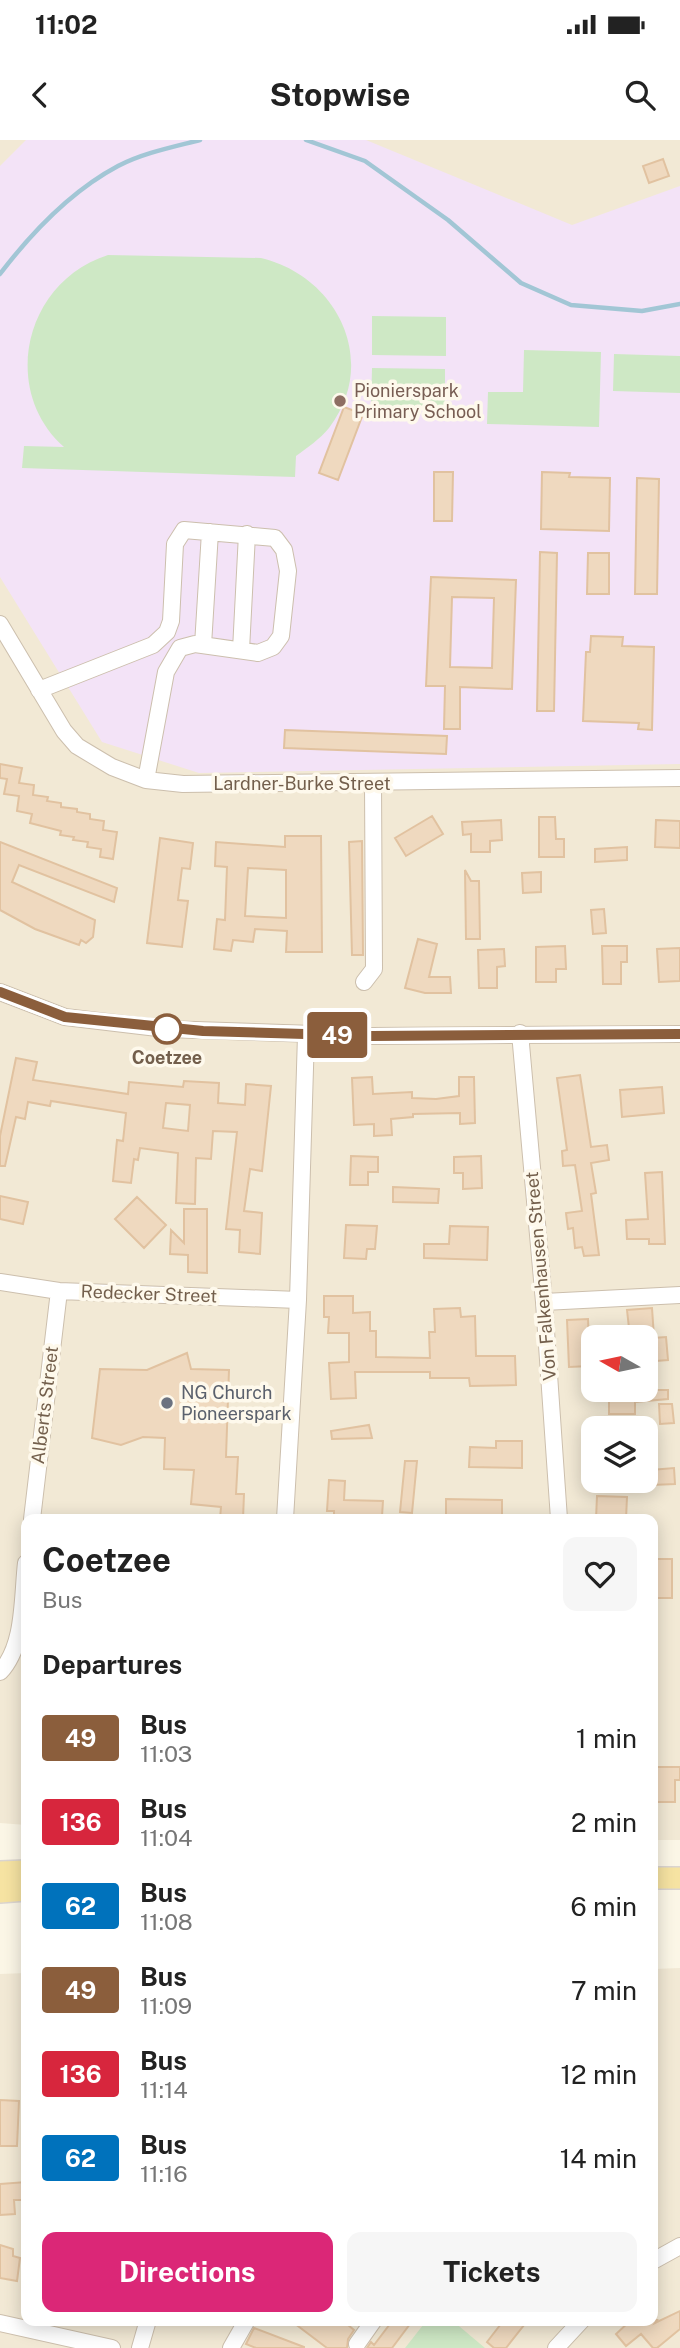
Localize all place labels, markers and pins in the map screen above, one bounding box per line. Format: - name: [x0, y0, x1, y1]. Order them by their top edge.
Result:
- place label: Pionierspark Primary School: [354, 380, 482, 422]
- marker: Pionierspark Primary School: [332, 393, 348, 409]
- marker: Coetzee: [152, 1014, 182, 1044]
- place label: Coetzee: [132, 1047, 202, 1068]
- place label: NG Church Pioneerspark: [181, 1382, 292, 1424]
- marker: NG Church Pioneerspark: [159, 1395, 175, 1411]

